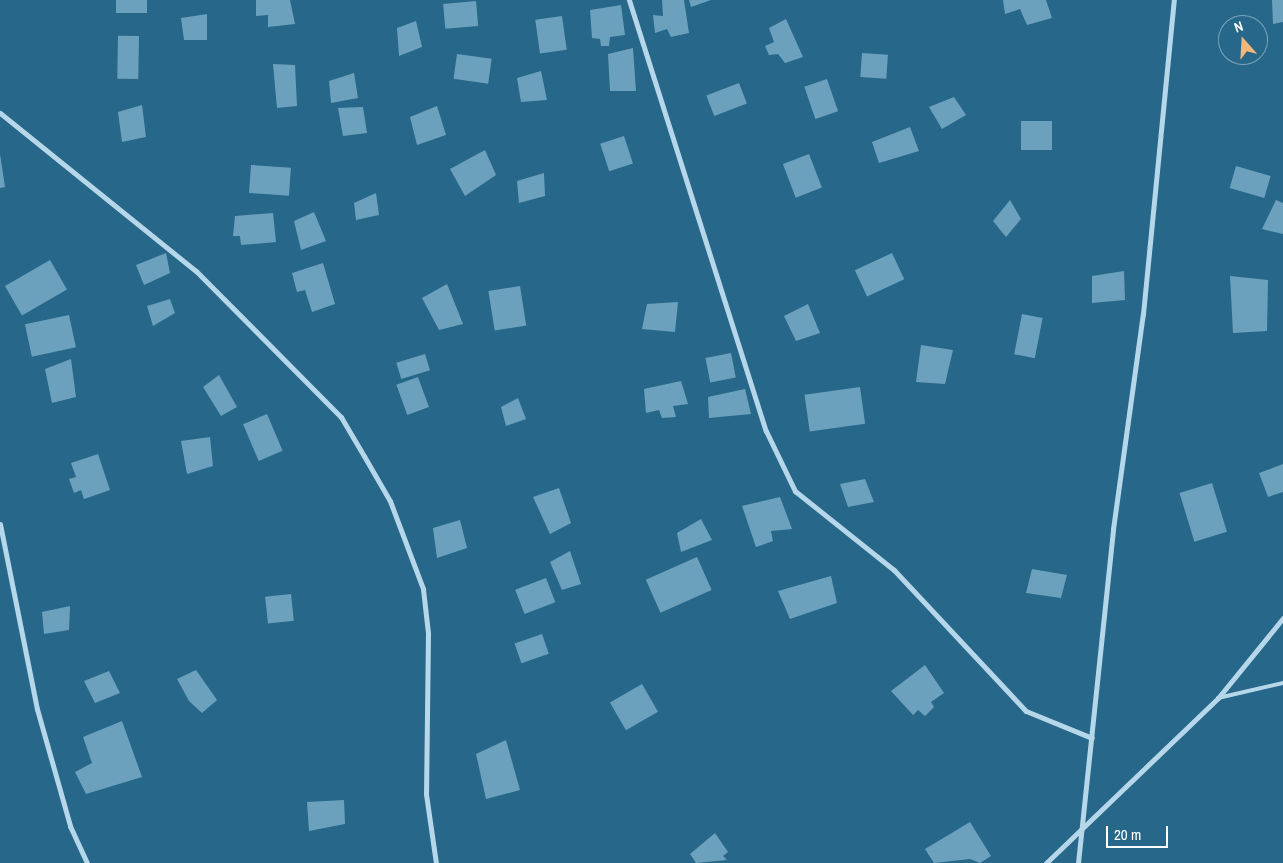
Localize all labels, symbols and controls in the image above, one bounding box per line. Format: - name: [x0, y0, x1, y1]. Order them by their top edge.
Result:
- north arrow: [1218, 15, 1268, 65]
- text: N: [1232, 17, 1245, 37]
- scale bar: [1108, 816, 1170, 848]
- text: 20 m: [1114, 824, 1141, 845]

